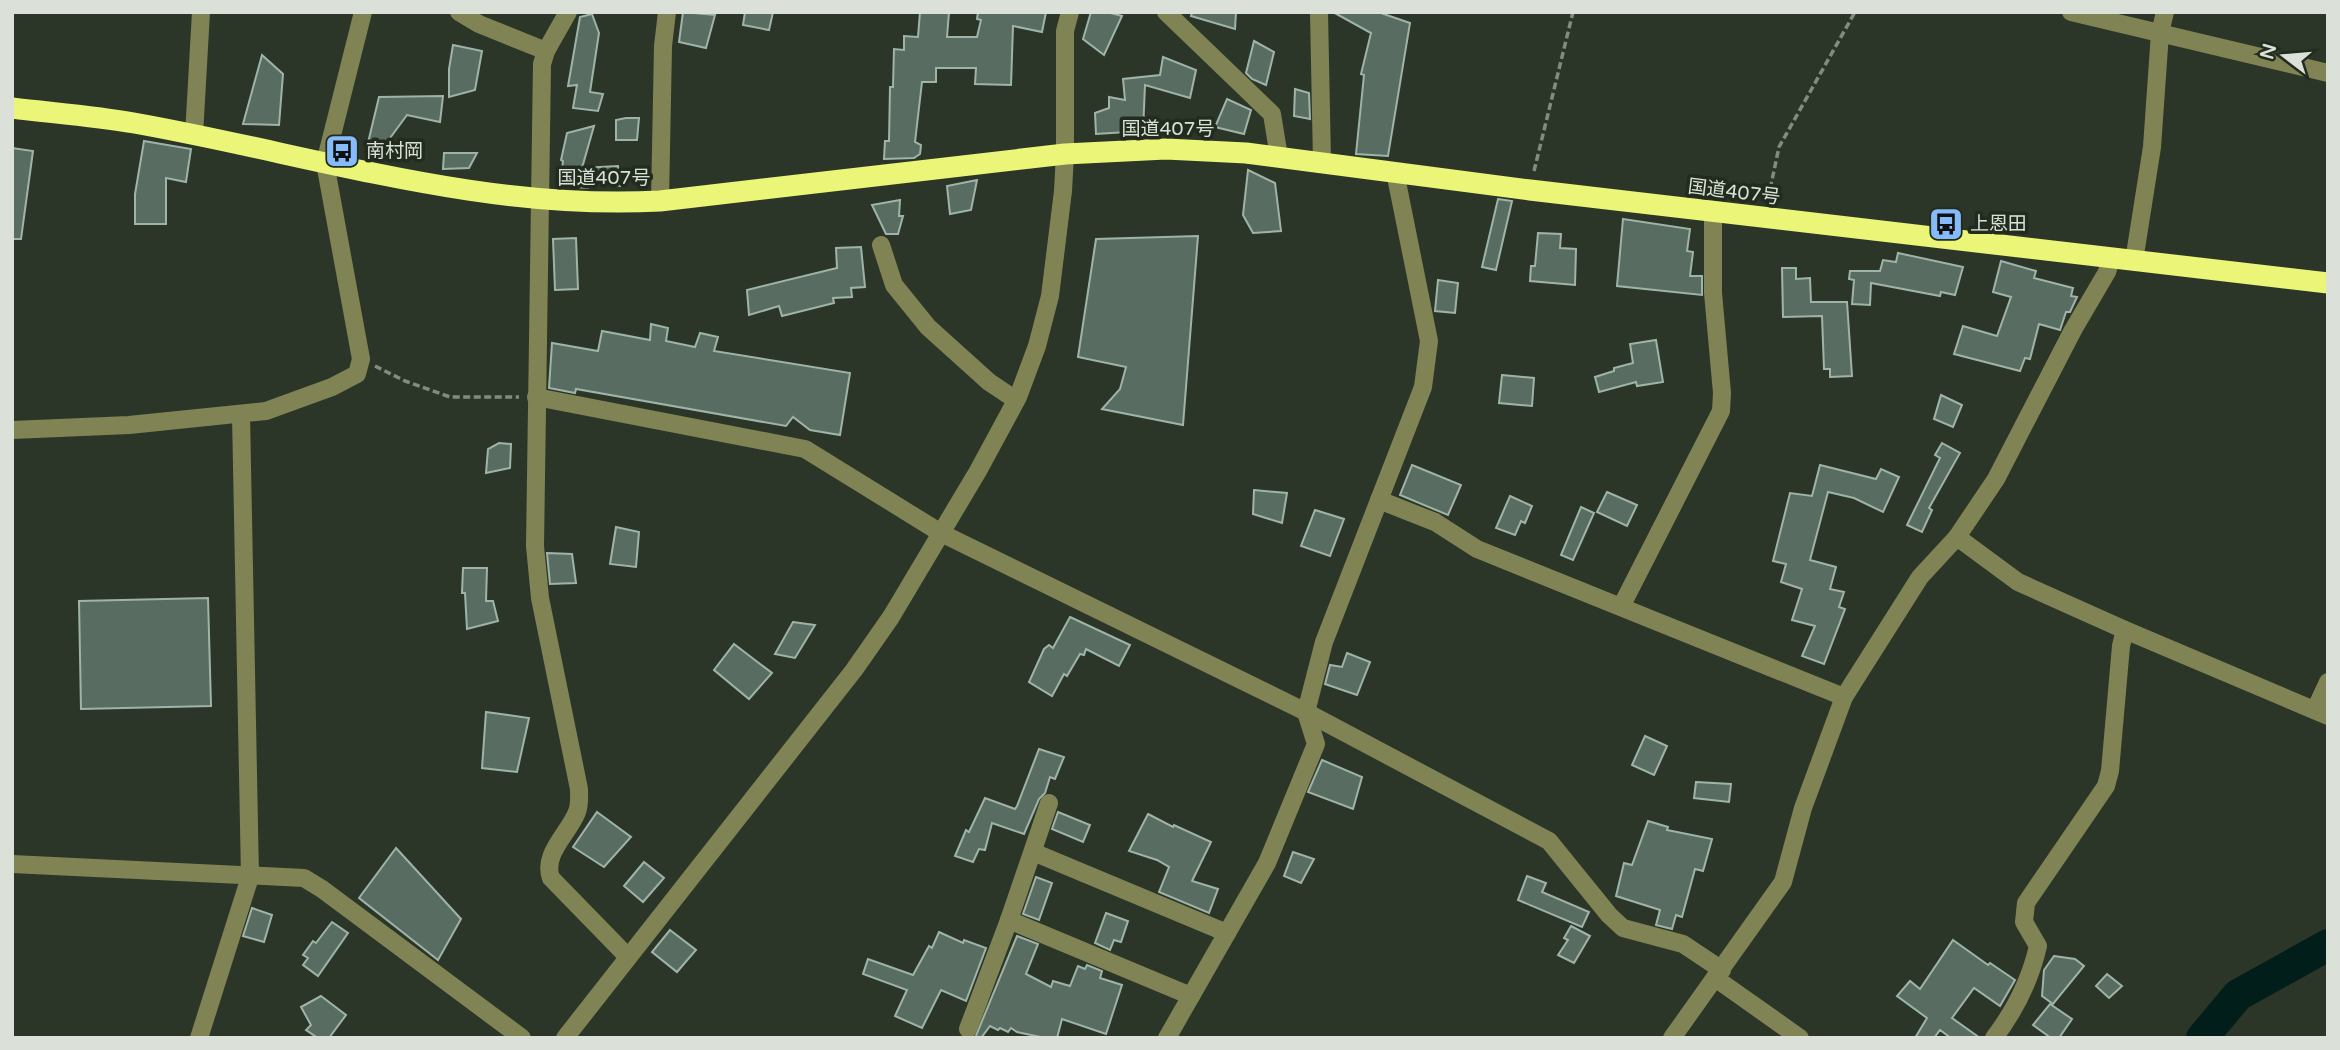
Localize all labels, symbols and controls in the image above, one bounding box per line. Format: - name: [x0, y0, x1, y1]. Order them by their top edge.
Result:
- north arrow: [2249, 21, 2319, 91]
- text: N: [2256, 41, 2281, 62]
- street label: 国道407号: [1122, 118, 1214, 140]
- bus stop icon: 南村岡: [323, 132, 361, 170]
- place label: 南村岡: [366, 140, 423, 162]
- street label: 国道407号: [558, 167, 650, 189]
- street label: 国道407号: [1687, 175, 1781, 209]
- bus stop icon: 上恩田: [1927, 205, 1965, 243]
- place label: 上恩田: [1970, 213, 2027, 235]

